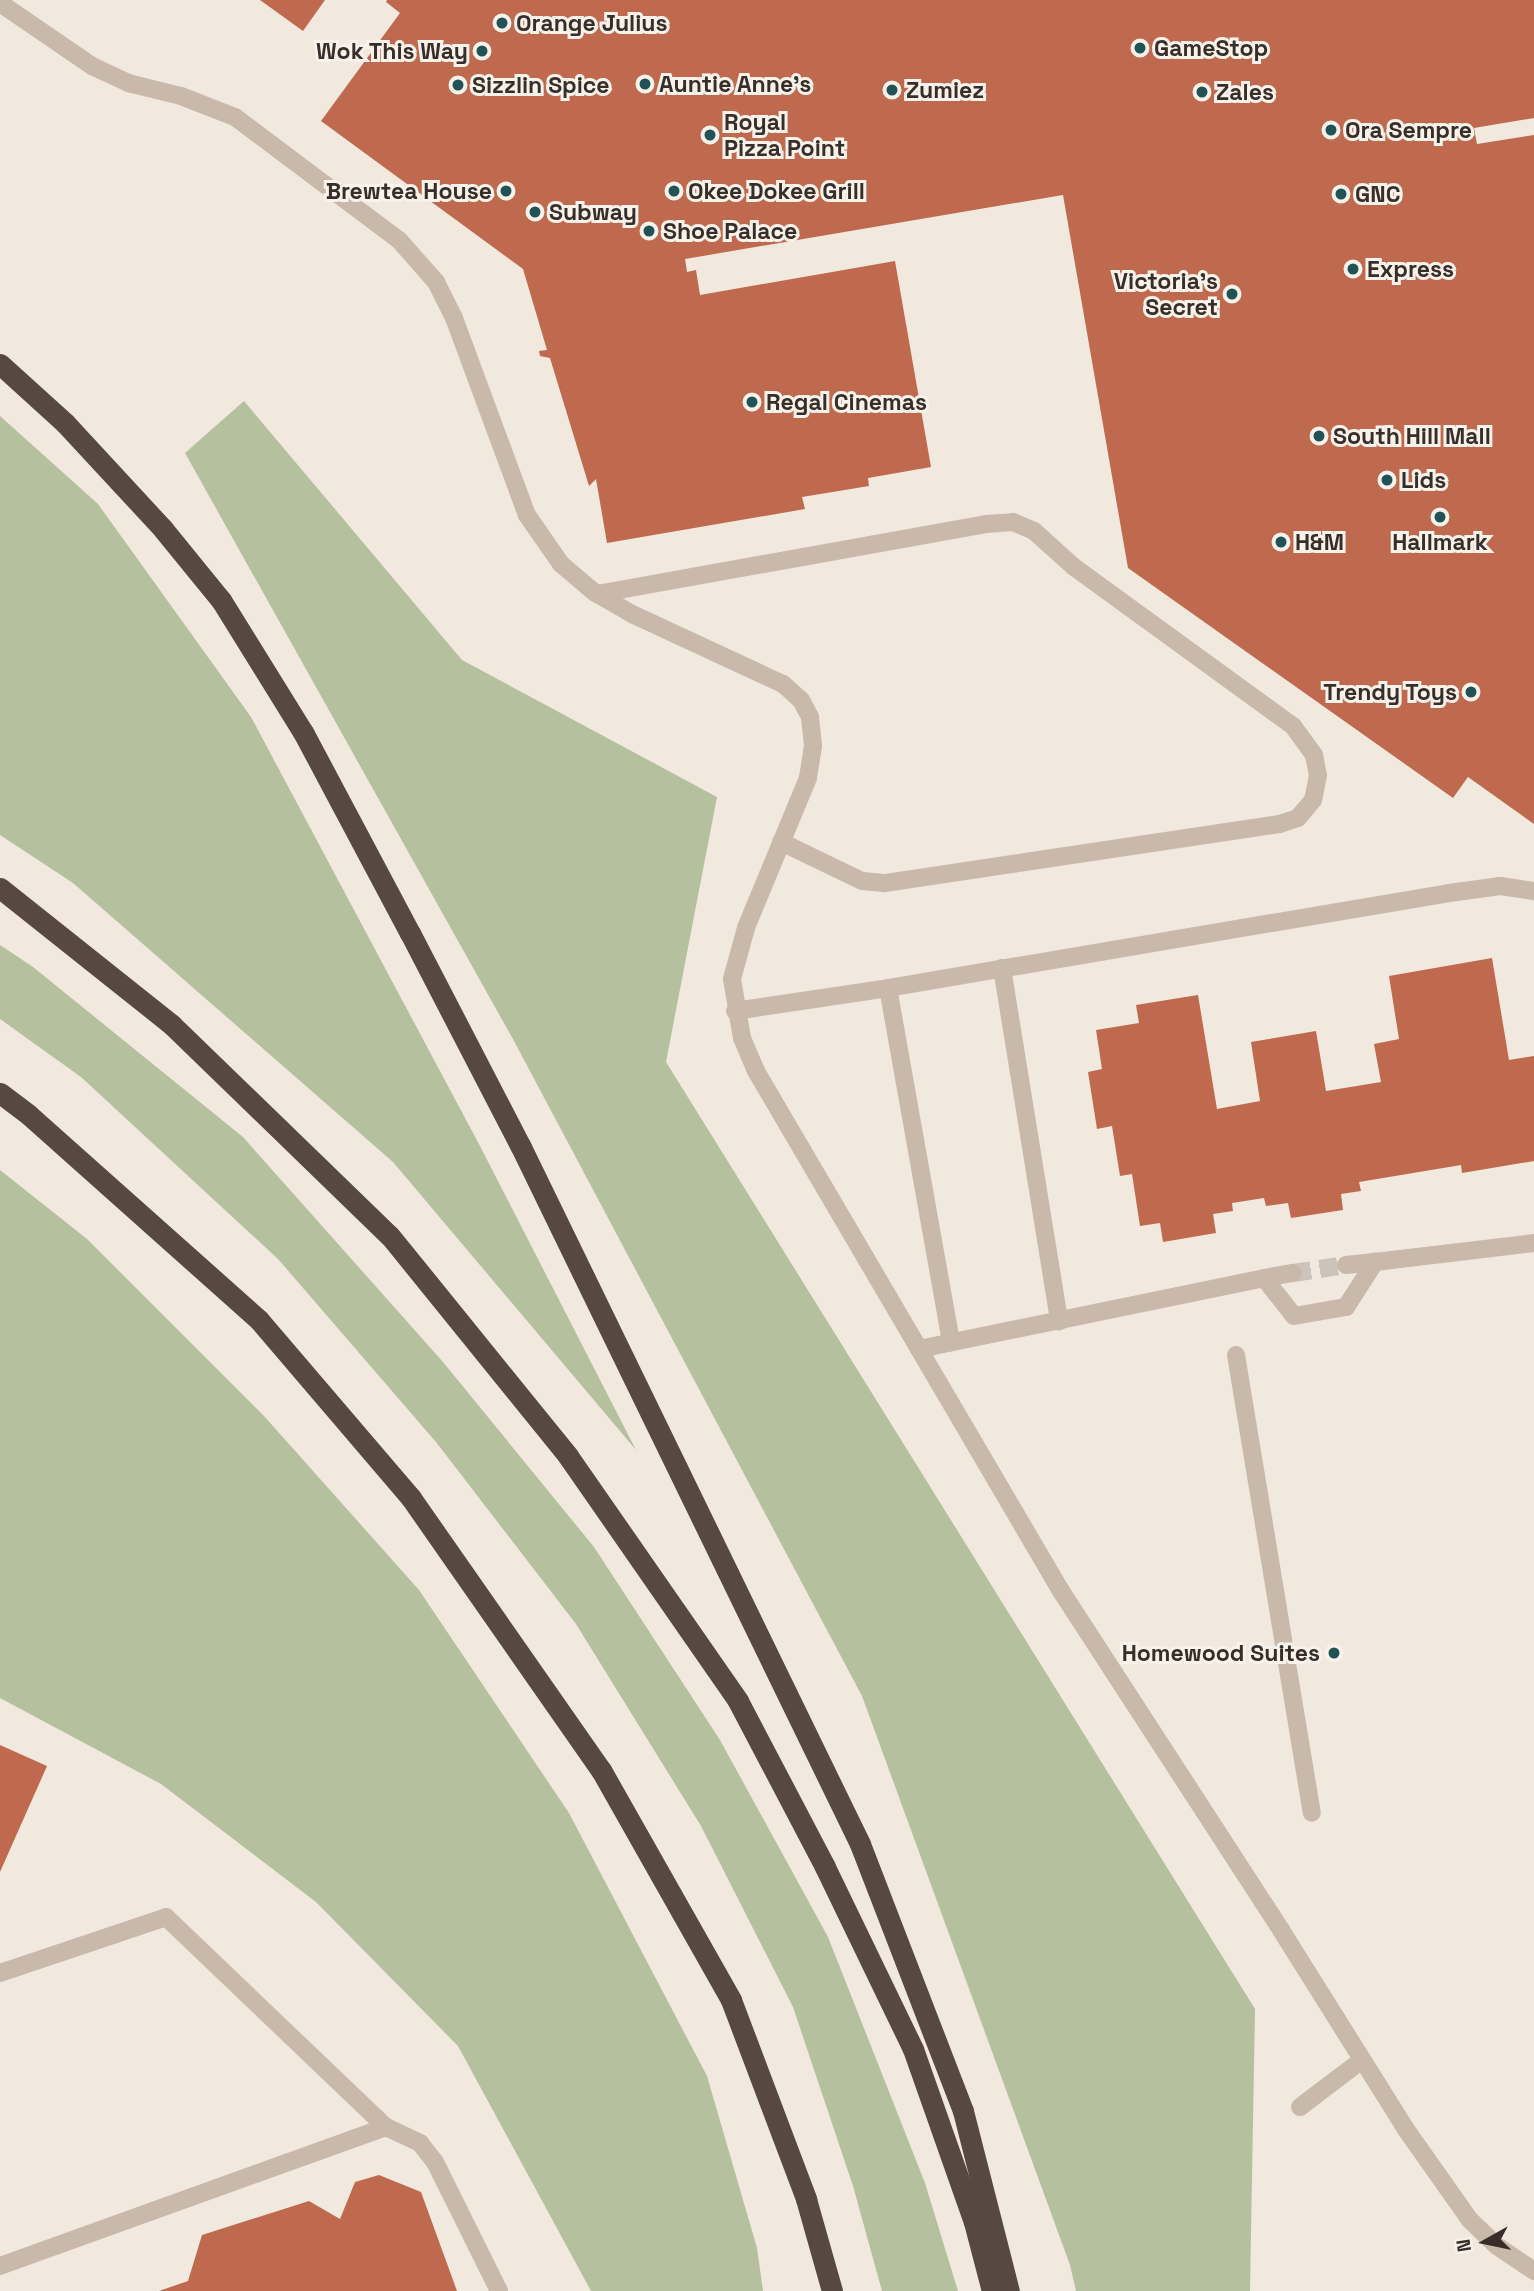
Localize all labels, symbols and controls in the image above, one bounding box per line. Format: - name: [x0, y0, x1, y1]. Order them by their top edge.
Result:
- place label: Orange Julius: [516, 9, 668, 37]
- marker: Orange Julius: [494, 15, 510, 31]
- place label: GameStop: [1154, 34, 1268, 62]
- place label: Wok This Way: [315, 37, 468, 65]
- marker: GameStop: [1132, 40, 1148, 56]
- marker: Wok This Way: [474, 43, 490, 59]
- place label: Auntie Anne's: [659, 70, 812, 98]
- place label: Sizzlin Spice: [472, 71, 610, 99]
- marker: Auntie Anne's: [637, 76, 653, 92]
- place label: Zumiez: [906, 76, 984, 104]
- marker: Sizzlin Spice: [450, 77, 466, 93]
- place label: Zales: [1216, 78, 1274, 106]
- marker: Zumiez: [884, 82, 900, 98]
- marker: Zales: [1194, 84, 1210, 100]
- place label: Royal Pizza Point: [724, 108, 845, 162]
- place label: Ora Sempre: [1345, 116, 1472, 144]
- marker: Ora Sempre: [1323, 122, 1339, 138]
- marker: Royal Pizza Point: [702, 127, 718, 143]
- place label: Brewtea House: [326, 177, 492, 205]
- place label: Okee Dokee Grill: [688, 177, 865, 205]
- place label: GNC: [1355, 180, 1400, 208]
- marker: Brewtea House: [498, 183, 514, 199]
- marker: Okee Dokee Grill: [666, 183, 682, 199]
- marker: GNC: [1333, 186, 1349, 202]
- place label: Subway: [549, 198, 637, 226]
- marker: Subway: [527, 204, 543, 220]
- place label: Shoe Palace: [663, 217, 797, 245]
- marker: Shoe Palace: [641, 223, 657, 239]
- place label: Express: [1367, 255, 1454, 283]
- marker: Express: [1345, 261, 1361, 277]
- place label: Victoria's Secret: [1114, 267, 1218, 321]
- marker: Victoria's Secret: [1224, 286, 1240, 302]
- place label: Regal Cinemas: [766, 388, 927, 416]
- marker: Regal Cinemas: [744, 394, 760, 410]
- place label: South Hill Mall: [1333, 422, 1491, 450]
- marker: South Hill Mall: [1311, 428, 1327, 444]
- place label: Lids: [1401, 466, 1446, 494]
- marker: Lids: [1379, 472, 1395, 488]
- marker: Hallmark: [1432, 509, 1448, 525]
- place label: H&M: [1295, 528, 1344, 556]
- place label: Hallmark: [1392, 528, 1488, 556]
- marker: H&M: [1273, 534, 1289, 550]
- place label: Trendy Toys: [1323, 678, 1457, 706]
- marker: Trendy Toys: [1463, 684, 1479, 700]
- place label: Homewood Suites: [1122, 1639, 1320, 1667]
- marker: Homewood Suites: [1326, 1645, 1342, 1661]
- north arrow: [1450, 2207, 1520, 2277]
- text: N: [1450, 2237, 1477, 2254]

